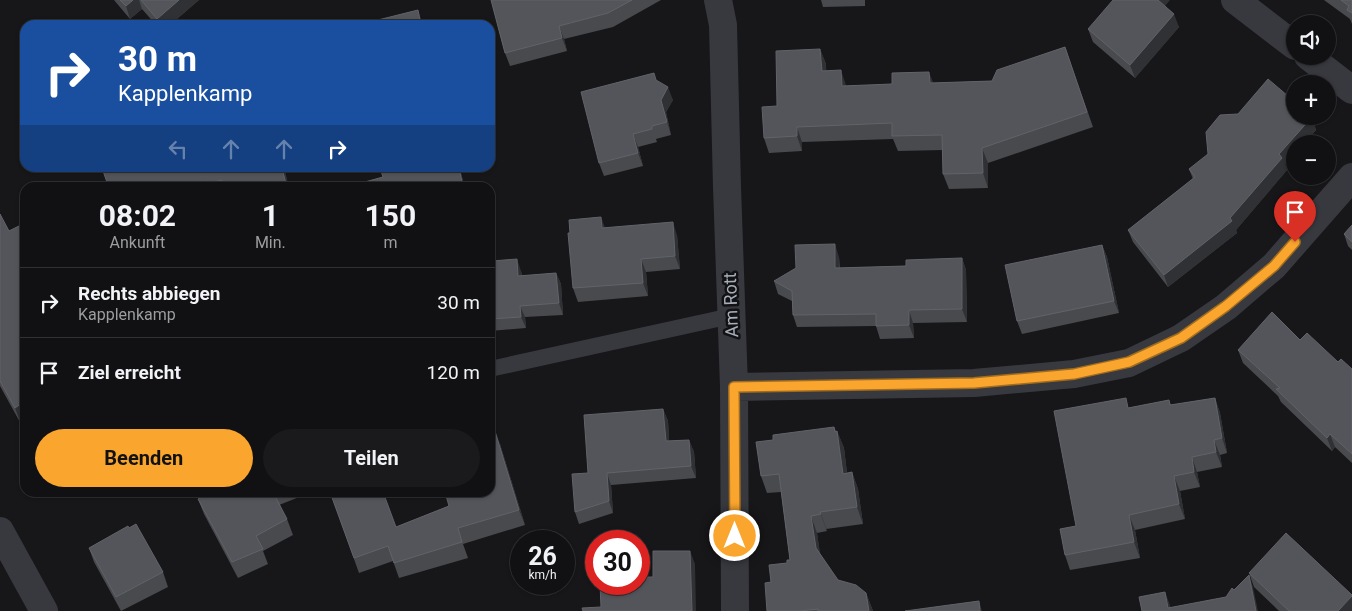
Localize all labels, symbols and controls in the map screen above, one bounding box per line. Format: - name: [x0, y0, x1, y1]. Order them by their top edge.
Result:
- map controls: [1286, 15, 1336, 185]
- button: sound: [1286, 15, 1336, 65]
- text: 30 m: [118, 39, 197, 80]
- icon: right: [35, 40, 100, 105]
- button: +: [1286, 75, 1336, 125]
- text: Kapplenkamp: [118, 81, 252, 106]
- icon: left: [164, 135, 192, 163]
- icon: ahead: [217, 135, 245, 163]
- icon: ahead: [270, 135, 298, 163]
- icon: right: [323, 135, 351, 163]
- button: −: [1286, 135, 1336, 185]
- pin: [1274, 191, 1316, 242]
- text: 08:02: [99, 198, 176, 233]
- text: 1: [262, 198, 279, 233]
- text: 150: [365, 198, 416, 233]
- icon: arrive: [1281, 198, 1309, 226]
- text: Ankunft: [110, 233, 165, 252]
- text: Min.: [255, 233, 286, 252]
- text: m: [383, 233, 397, 252]
- street label: Am Rott: [719, 272, 742, 338]
- text: Rechts abbiegen: [78, 282, 220, 305]
- icon: right: [35, 289, 63, 317]
- text: 30 m: [437, 291, 480, 314]
- text: Kapplenkamp: [78, 305, 176, 324]
- icon: arrive: [35, 359, 63, 387]
- text: Ziel erreicht: [78, 361, 181, 384]
- text: 120 m: [427, 361, 480, 384]
- button: Beenden: [35, 429, 253, 487]
- button: Teilen: [263, 429, 480, 487]
- position arrow: [708, 509, 760, 561]
- speed limit sign: 30: [585, 530, 650, 595]
- text: 26: [528, 542, 557, 571]
- text: km/h: [528, 568, 557, 582]

